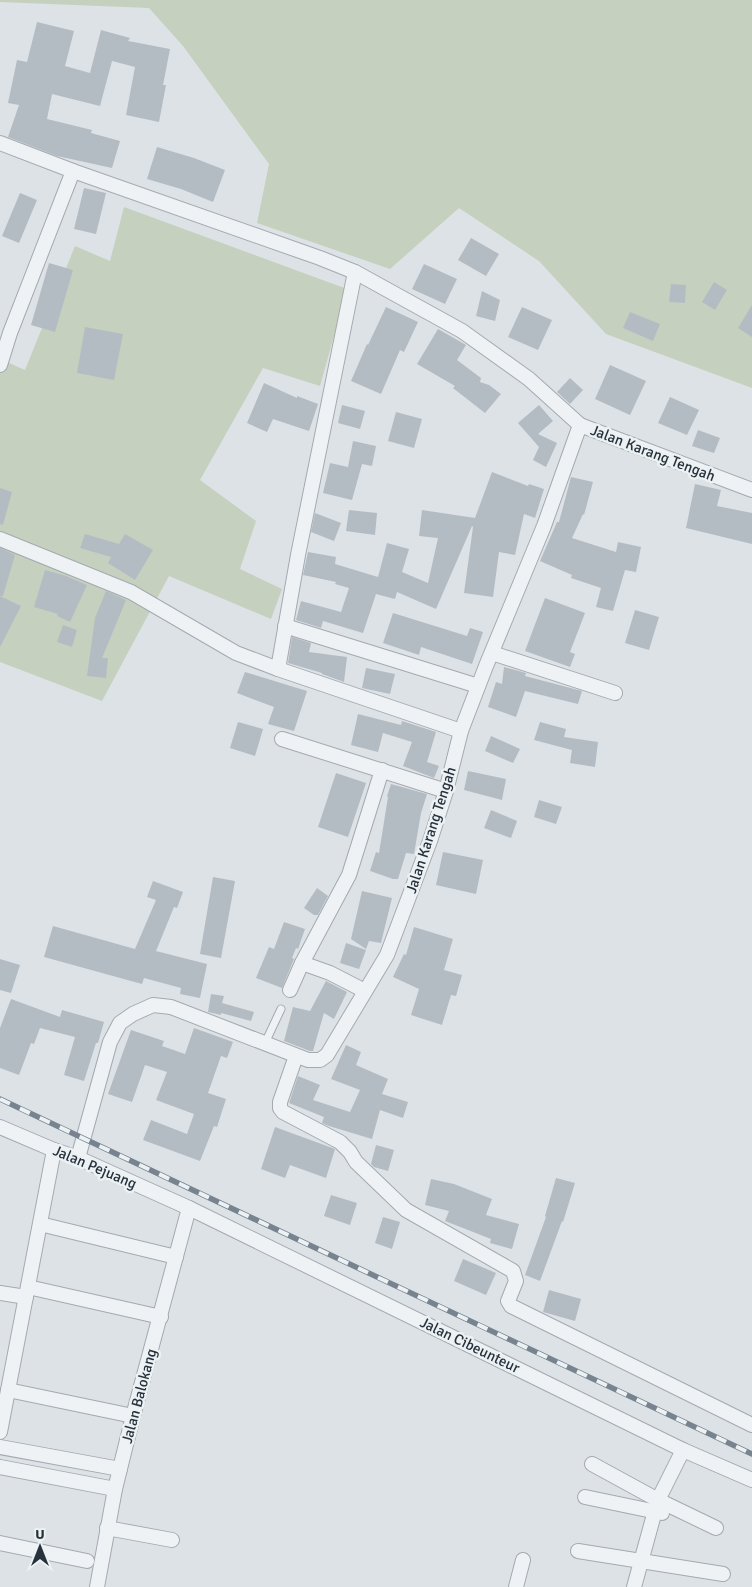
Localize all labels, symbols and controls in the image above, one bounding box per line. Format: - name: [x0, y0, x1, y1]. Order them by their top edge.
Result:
- street label: Jalan Karang Tengah: [588, 421, 718, 485]
- street label: Jalan Karang Tengah: [402, 764, 460, 896]
- street label: Jalan Pejuang: [50, 1141, 140, 1193]
- street label: Jalan Cibeunteur: [417, 1313, 523, 1377]
- street label: Jalan Balokang: [118, 1347, 160, 1445]
- north arrow: [15, 1522, 65, 1572]
- text: U: [35, 1526, 45, 1543]

